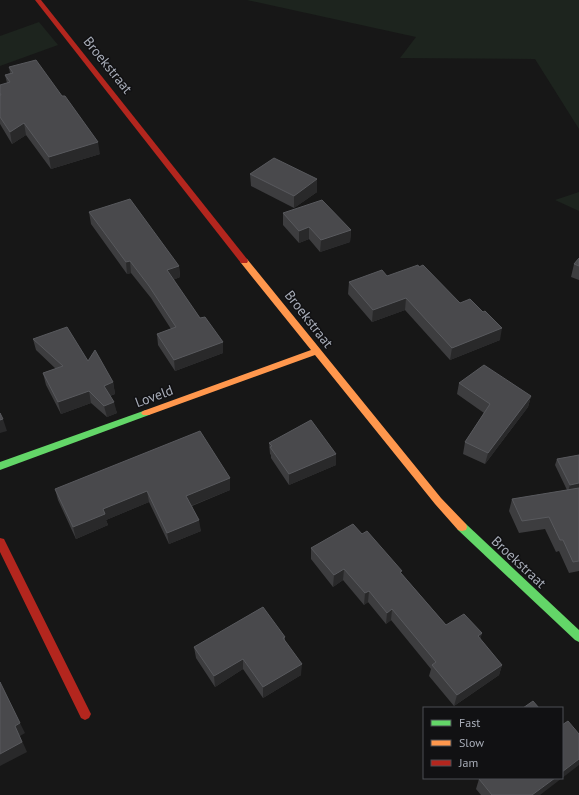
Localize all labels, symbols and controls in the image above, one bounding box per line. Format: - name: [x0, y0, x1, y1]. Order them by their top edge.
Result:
- street label: Broekstraat: [80, 33, 137, 97]
- street label: Broekstraat: [281, 287, 337, 352]
- street label: Loveld: [133, 381, 175, 411]
- street label: Broekstraat: [488, 532, 550, 592]
- legend: [423, 707, 563, 779]
- text: Fast: [459, 715, 480, 730]
- text: Slow: [459, 735, 484, 750]
- text: Jam: [458, 755, 478, 770]

